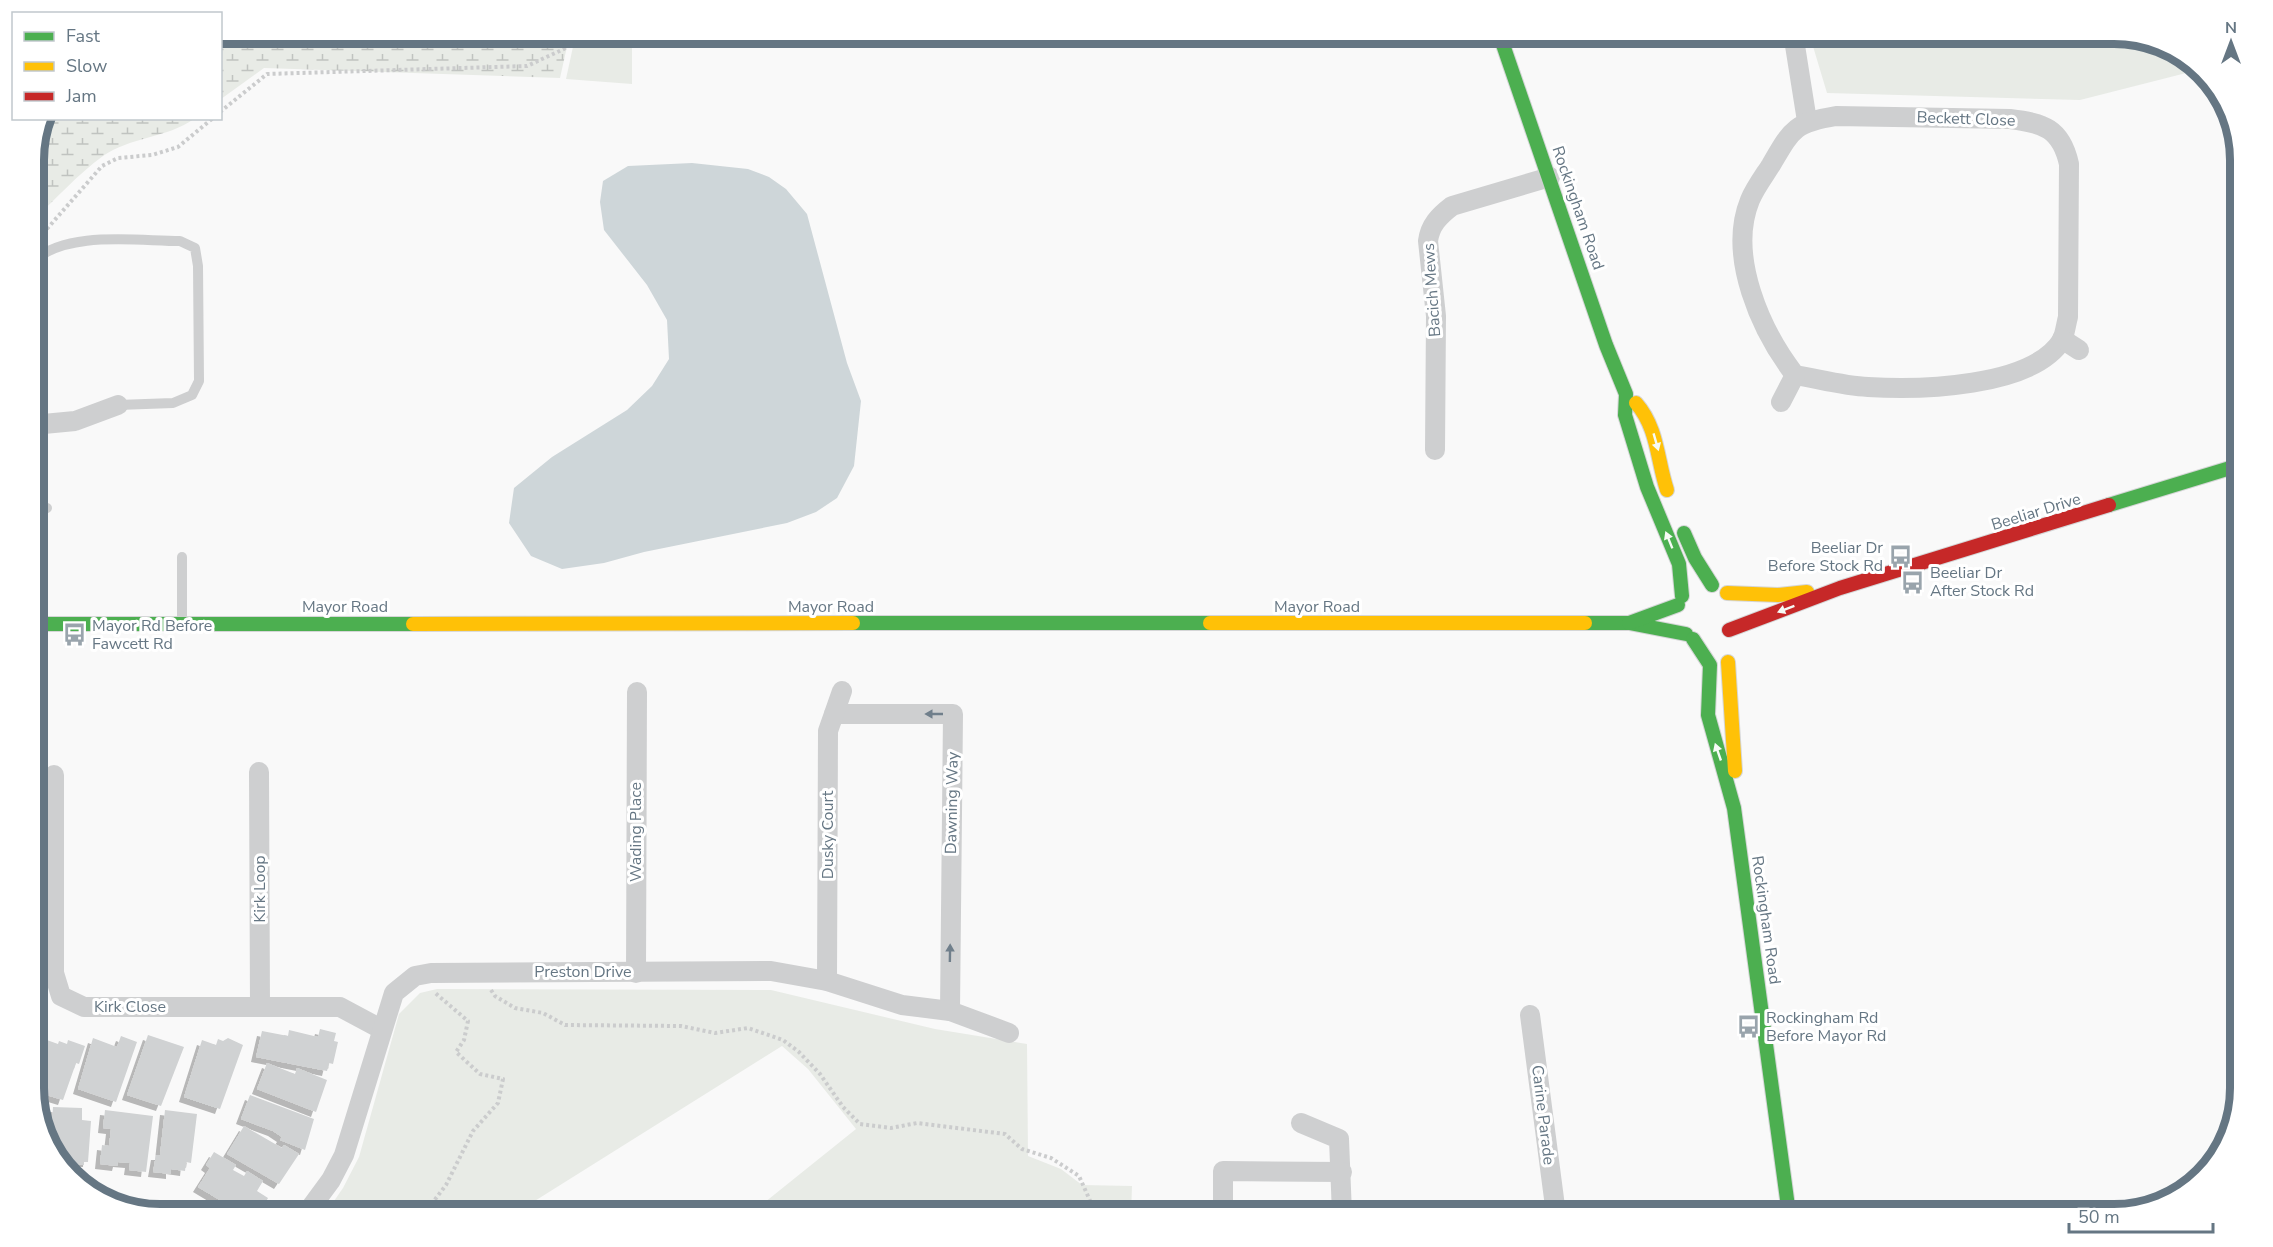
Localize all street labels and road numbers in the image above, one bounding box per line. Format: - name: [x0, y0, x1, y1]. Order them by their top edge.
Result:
- street label: Beckett Close: [1916, 106, 2016, 132]
- street label: Rockingham Road: [1547, 143, 1609, 273]
- street label: Bacich Mews: [1418, 242, 1446, 338]
- street label: Beeliar Drive: [1989, 488, 2083, 536]
- street label: Mayor Road: [302, 596, 388, 618]
- street label: Mayor Road: [788, 596, 874, 618]
- street label: Mayor Road: [1274, 596, 1360, 618]
- street label: Dawning Way: [940, 751, 964, 854]
- street label: Wading Place: [625, 782, 647, 882]
- street label: Dusky Court: [817, 790, 839, 879]
- street label: Rockingham Road: [1746, 854, 1786, 986]
- street label: Kirk Loop: [249, 855, 271, 923]
- street label: Preston Drive: [534, 961, 632, 983]
- street label: Kirk Close: [94, 996, 166, 1018]
- street label: Carine Parade: [1526, 1064, 1560, 1166]

